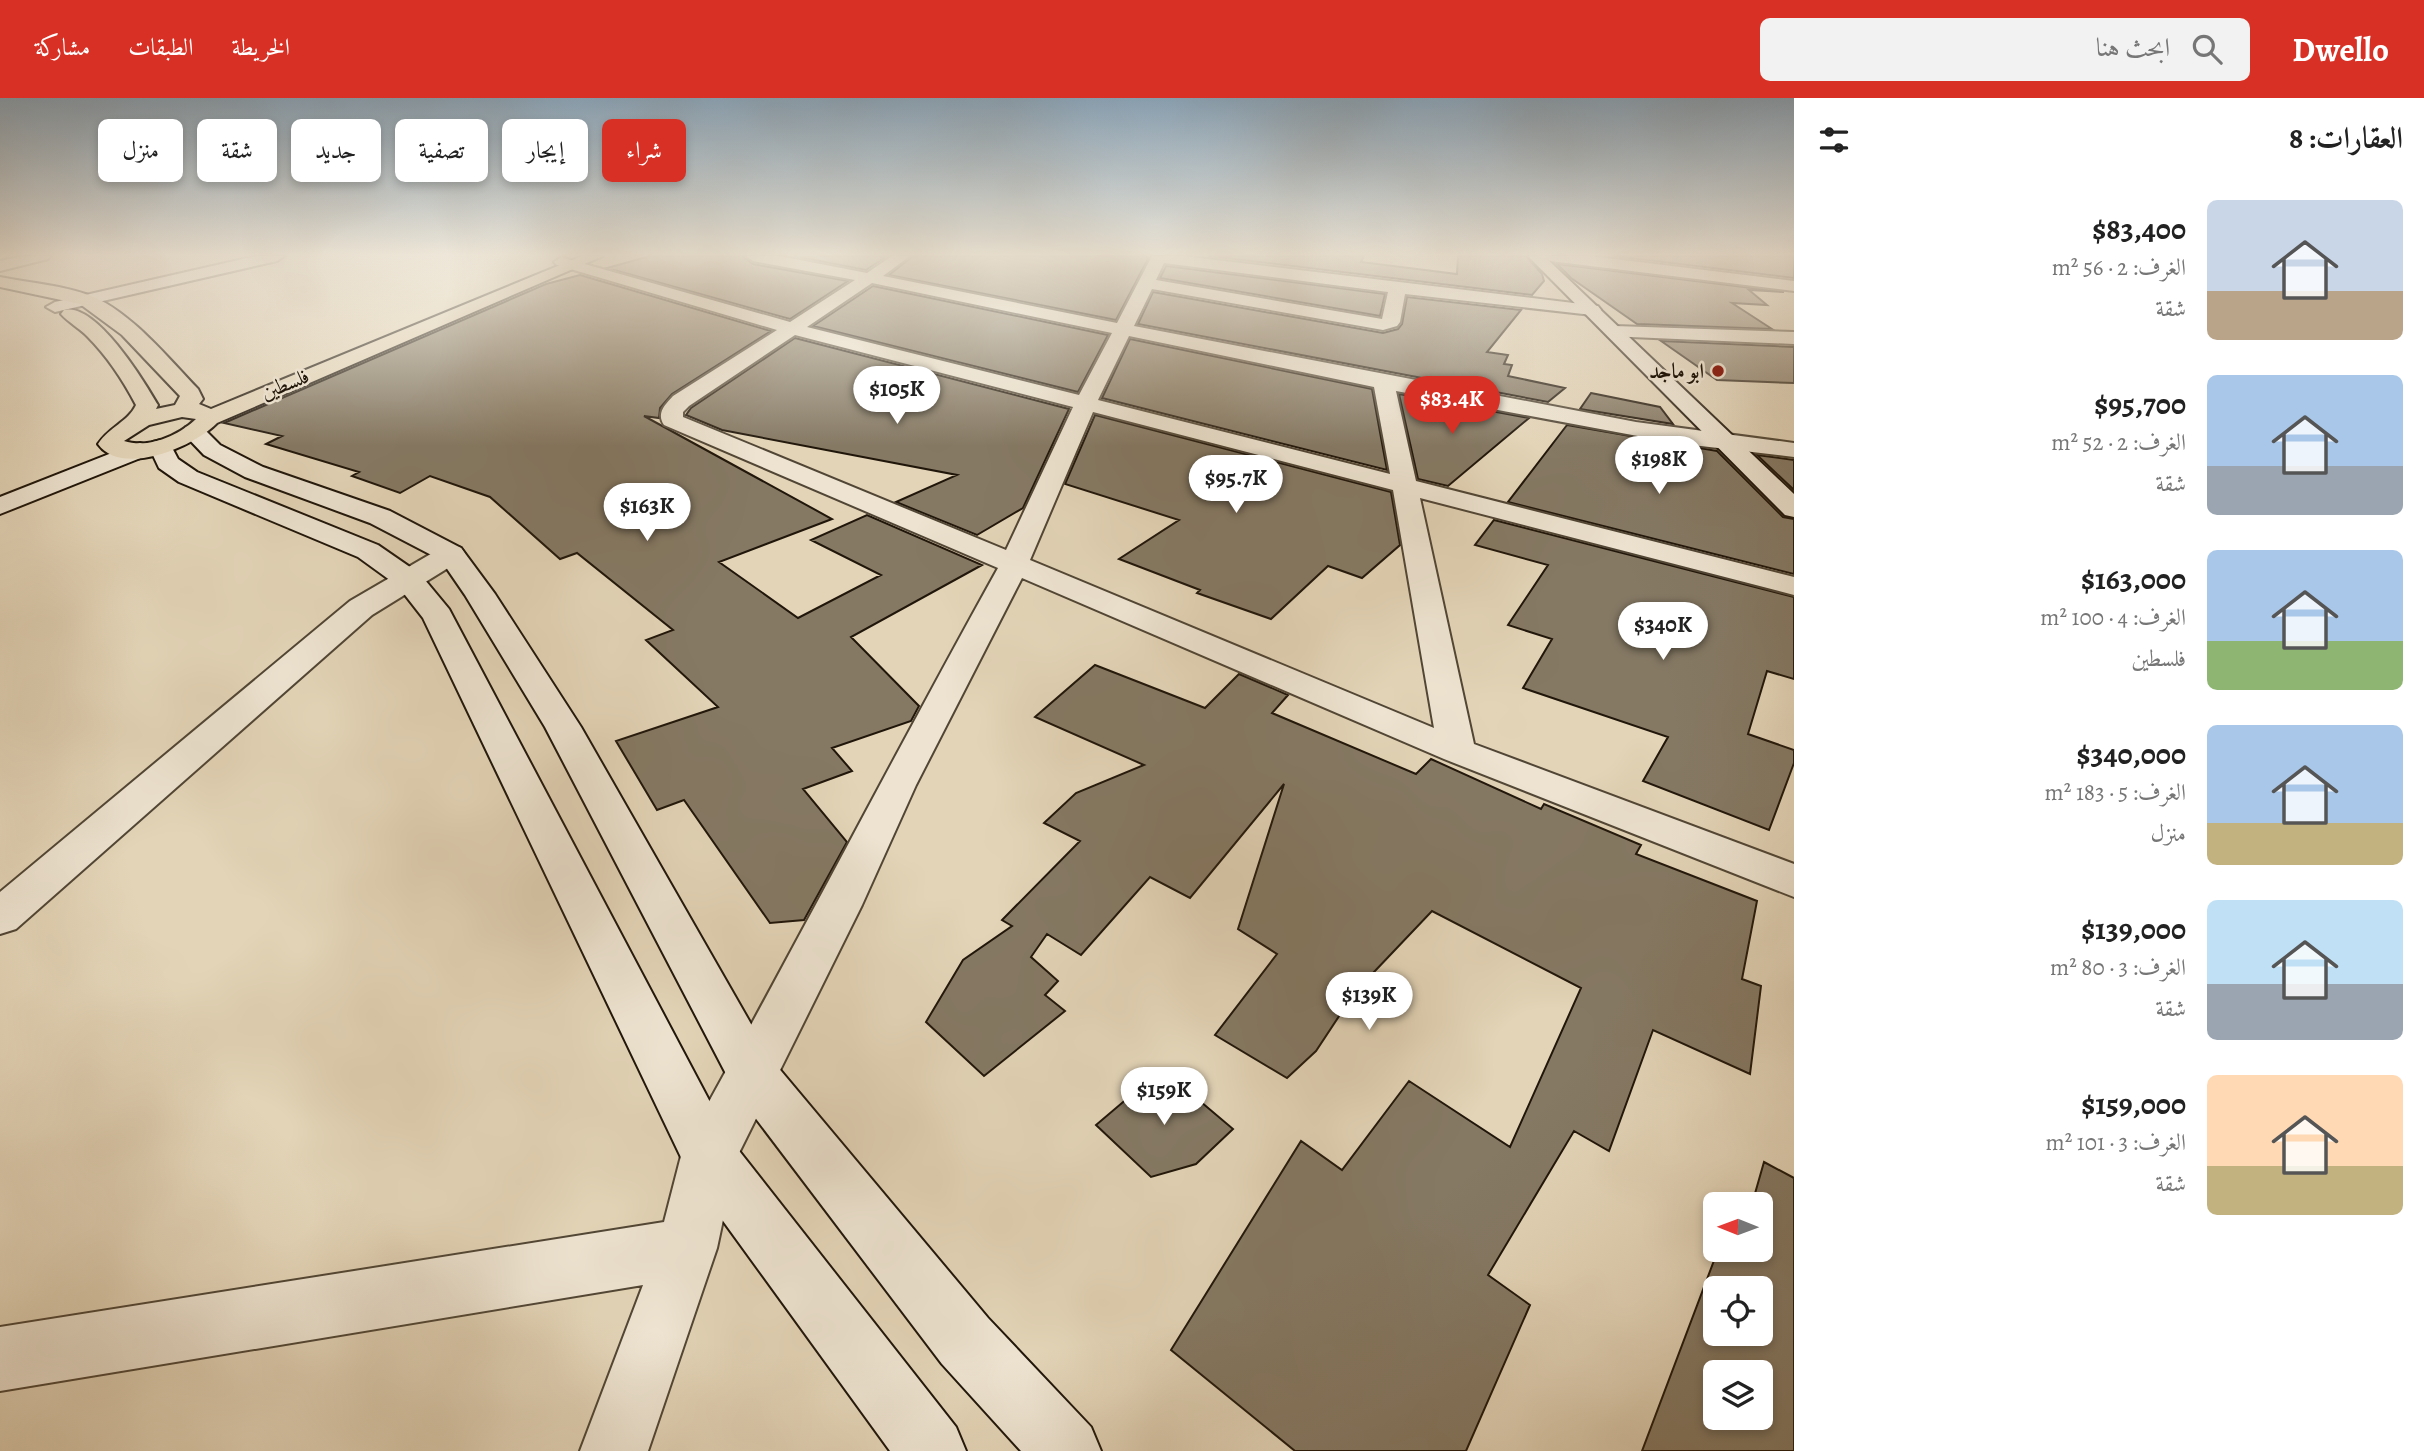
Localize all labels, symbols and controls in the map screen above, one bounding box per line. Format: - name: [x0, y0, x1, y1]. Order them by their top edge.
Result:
- search box: [1760, 18, 2250, 81]
- text: Dwello: [2292, 27, 2389, 72]
- text: ابحث هنا: [2096, 30, 2170, 65]
- icon: search: [2188, 30, 2226, 68]
- text: مشاركة: [35, 31, 90, 63]
- text: الطبقات: [128, 31, 194, 63]
- text: الخريطة: [232, 31, 290, 63]
- text: العقارات: 8: [2289, 118, 2403, 158]
- chip: منزل: [98, 119, 183, 182]
- chip: شقة: [197, 119, 277, 182]
- chip: جديد: [291, 119, 381, 182]
- chip: تصفية: [395, 119, 488, 182]
- chip: إيجار: [502, 119, 588, 182]
- chip: شراء: [602, 119, 686, 182]
- icon: filters: [1815, 121, 1853, 159]
- text: $83,400: [2092, 209, 2186, 249]
- icon: home: [2263, 228, 2347, 312]
- text: الغرف: 2 · 56 m²: [2052, 252, 2186, 283]
- text: شقة: [2156, 293, 2186, 324]
- place label: ابو ماجد: [1649, 357, 1704, 385]
- street label: فلسطين: [257, 362, 313, 406]
- marker: ابو ماجد: [1710, 363, 1726, 379]
- pin: $105K: [848, 366, 946, 426]
- text: $105K: [869, 373, 925, 404]
- pin: $83.4K: [1395, 376, 1509, 436]
- text: $83.4K: [1420, 383, 1484, 414]
- text: $95,700: [2094, 384, 2186, 424]
- icon: home: [2263, 403, 2347, 487]
- text: الغرف: 2 · 52 m²: [2051, 427, 2186, 458]
- pin: $198K: [1610, 436, 1708, 496]
- text: $198K: [1631, 443, 1687, 474]
- pin: $95.7K: [1179, 456, 1293, 515]
- text: $95.7K: [1205, 462, 1267, 493]
- text: شقة: [2156, 468, 2186, 499]
- pin: $163K: [598, 484, 696, 543]
- text: $163K: [620, 490, 674, 521]
- text: $163,000: [2081, 559, 2186, 599]
- icon: home: [2263, 578, 2347, 662]
- pin: $340K: [1614, 602, 1712, 662]
- text: الغرف: 4 · 100 m²: [2040, 602, 2186, 633]
- text: $340K: [1634, 609, 1692, 640]
- text: فلسطين: [2131, 643, 2186, 674]
- text: $340,000: [2077, 734, 2186, 774]
- icon: home: [2263, 753, 2347, 837]
- text: الغرف: 5 · 183 m²: [2045, 777, 2186, 808]
- text: منزل: [2151, 818, 2186, 849]
- text: $139,000: [2081, 909, 2186, 949]
- icon: home: [2263, 928, 2347, 1012]
- text: الغرف: 3 · 80 m²: [2050, 952, 2186, 983]
- pin: $139K: [1320, 972, 1418, 1032]
- text: $139K: [1342, 979, 1396, 1010]
- text: شقة: [2156, 993, 2186, 1024]
- pin: $159K: [1115, 1068, 1213, 1127]
- text: $159K: [1137, 1074, 1191, 1105]
- text: $159,000: [2081, 1084, 2186, 1124]
- icon: home: [2263, 1103, 2347, 1187]
- text: الغرف: 3 · 101 m²: [2046, 1127, 2186, 1158]
- text: شقة: [2156, 1168, 2186, 1199]
- north arrow: [1703, 1192, 1773, 1262]
- map controls: [1703, 1192, 1773, 1430]
- button: locate: [1703, 1276, 1773, 1346]
- button: layers: [1703, 1360, 1773, 1430]

